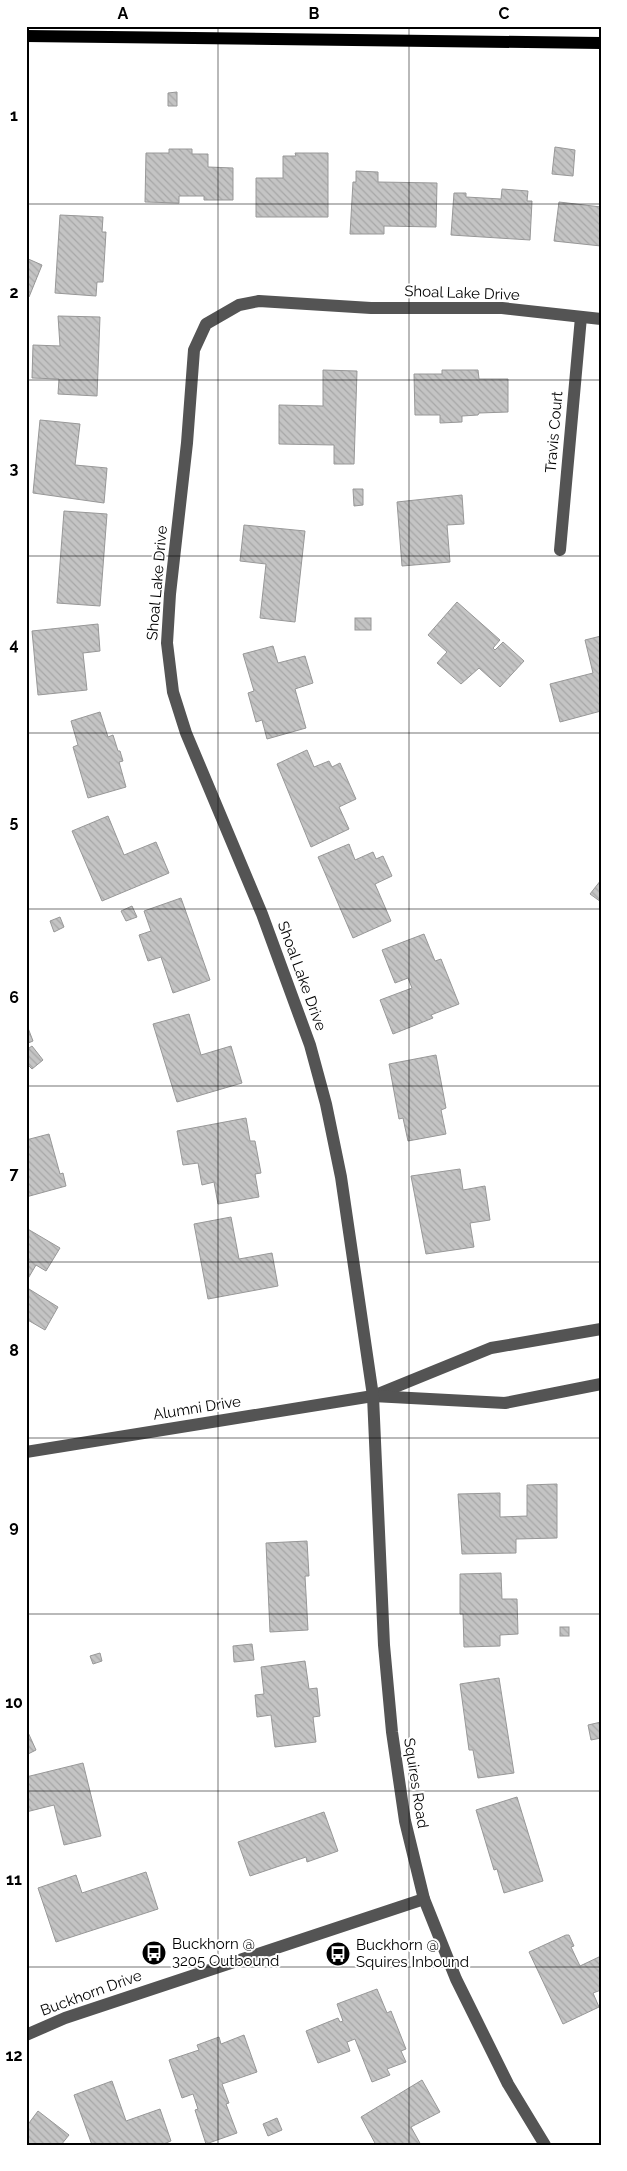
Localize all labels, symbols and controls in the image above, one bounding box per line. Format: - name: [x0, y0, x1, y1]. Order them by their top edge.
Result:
- text: A: [118, 4, 129, 23]
- text: B: [309, 4, 320, 23]
- text: C: [499, 4, 510, 23]
- text: 1: [10, 106, 18, 125]
- street label: Shoal Lake Drive: [404, 282, 520, 304]
- text: 2: [9, 283, 19, 302]
- street label: Travis Court: [541, 391, 567, 473]
- text: 3: [10, 459, 19, 478]
- street label: Shoal Lake Drive: [143, 525, 171, 641]
- text: 4: [9, 635, 19, 654]
- text: 5: [10, 812, 19, 831]
- street label: Shoal Lake Drive: [274, 919, 330, 1033]
- text: 6: [9, 988, 19, 1007]
- text: 7: [10, 1164, 19, 1183]
- text: 8: [9, 1341, 19, 1360]
- street label: Alumni Drive: [152, 1392, 242, 1424]
- text: 9: [9, 1517, 19, 1536]
- text: 10: [5, 1693, 23, 1712]
- street label: Squires Road: [400, 1736, 432, 1830]
- text: 11: [6, 1870, 22, 1889]
- place label: Buckhorn @ 3205 Outbound: [172, 1935, 279, 1970]
- place label: Buckhorn @ Squires Inbound: [356, 1936, 469, 1971]
- bus stop icon: Buckhorn @ 3205 Outbound: [141, 1940, 167, 1966]
- bus stop icon: Buckhorn @ Squires Inbound: [325, 1941, 351, 1967]
- street label: Buckhorn Drive: [38, 1966, 144, 2020]
- text: 12: [6, 2046, 22, 2065]

